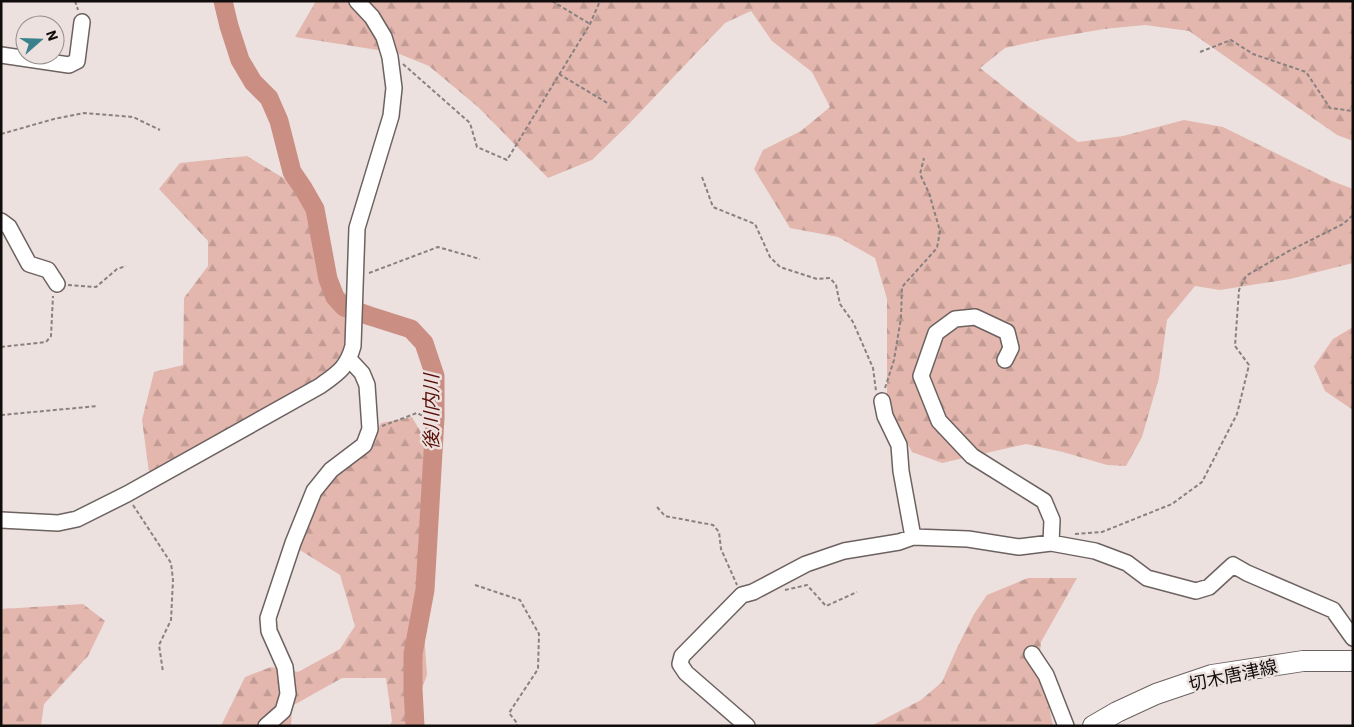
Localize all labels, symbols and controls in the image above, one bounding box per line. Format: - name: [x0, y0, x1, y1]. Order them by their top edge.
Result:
- north arrow: [15, 15, 65, 65]
- text: N: [42, 28, 62, 43]
- water label: 後川内川: [419, 372, 443, 450]
- street label: 切木唐津線: [1187, 654, 1279, 696]

